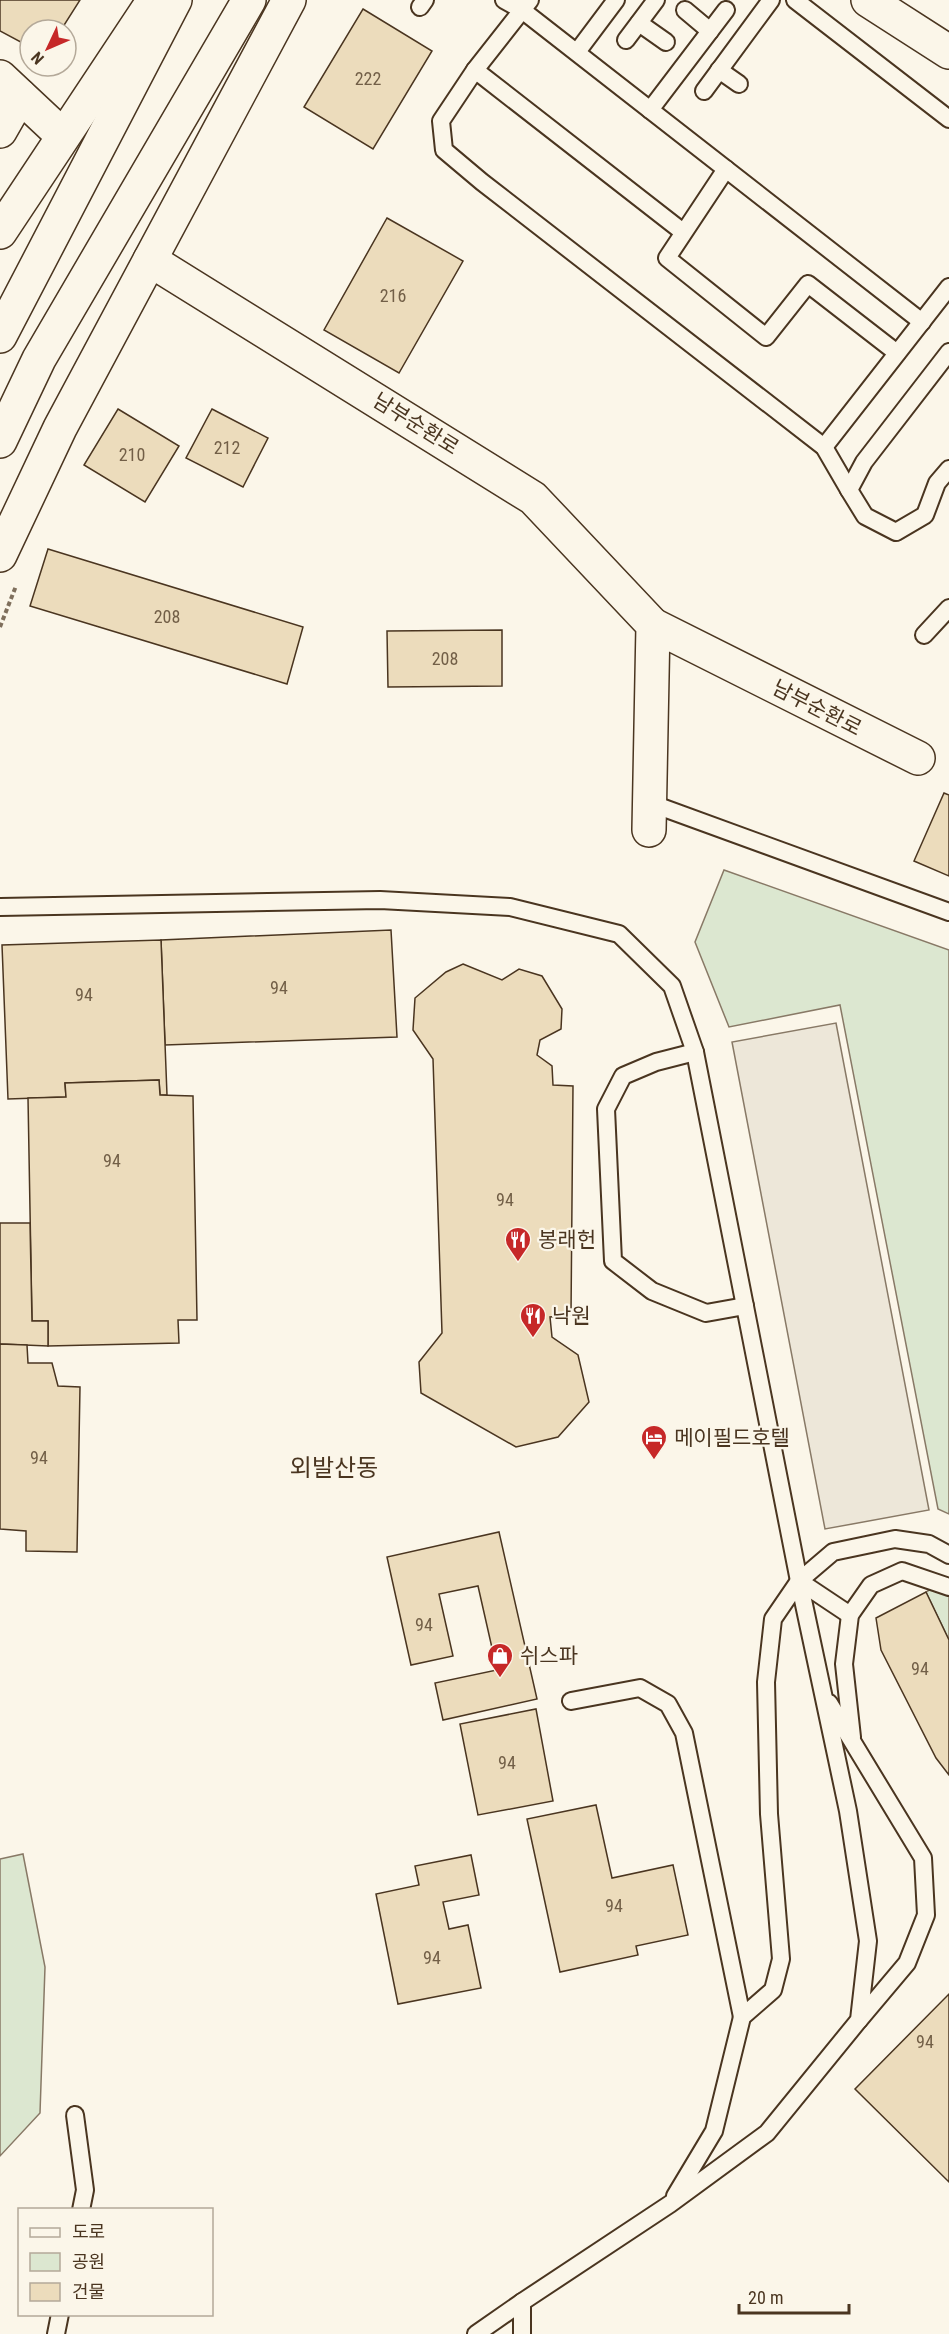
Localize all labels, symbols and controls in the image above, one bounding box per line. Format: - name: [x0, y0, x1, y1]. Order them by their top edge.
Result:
- north arrow: [18, 18, 78, 78]
- text: N: [27, 48, 48, 68]
- house number: 222: [355, 68, 381, 89]
- house number: 216: [380, 285, 406, 306]
- street label: 남부순환로: [369, 388, 463, 460]
- house number: 212: [214, 437, 240, 458]
- house number: 210: [119, 444, 145, 465]
- house number: 208: [154, 606, 180, 627]
- house number: 208: [432, 648, 458, 669]
- street label: 남부순환로: [769, 675, 865, 741]
- house number: 94: [270, 977, 288, 998]
- house number: 94: [75, 984, 93, 1005]
- house number: 94: [103, 1150, 121, 1171]
- house number: 94: [496, 1189, 514, 1210]
- restaurant icon: 봉래헌: [503, 1225, 533, 1263]
- place label: 봉래헌: [538, 1228, 596, 1252]
- restaurant icon: 낙원: [518, 1301, 548, 1339]
- place label: 낙원: [552, 1304, 591, 1328]
- hotel icon: 메이필드호텔: [639, 1423, 669, 1461]
- place label: 메이필드호텔: [674, 1426, 790, 1450]
- house number: 94: [30, 1447, 48, 1468]
- district label: 외발산동: [290, 1454, 378, 1482]
- house number: 94: [415, 1614, 433, 1635]
- shop icon: 쉬스파: [485, 1641, 515, 1679]
- place label: 쉬스파: [520, 1644, 578, 1668]
- house number: 94: [911, 1658, 929, 1679]
- house number: 94: [498, 1752, 516, 1773]
- house number: 94: [605, 1895, 623, 1916]
- house number: 94: [423, 1947, 441, 1968]
- house number: 94: [916, 2031, 934, 2052]
- legend: [18, 2208, 213, 2316]
- text: 도로: [72, 2221, 105, 2242]
- text: 공원: [72, 2251, 105, 2272]
- scale bar: [739, 2277, 848, 2315]
- text: 건물: [72, 2281, 105, 2302]
- text: 20 m: [748, 2287, 783, 2308]

